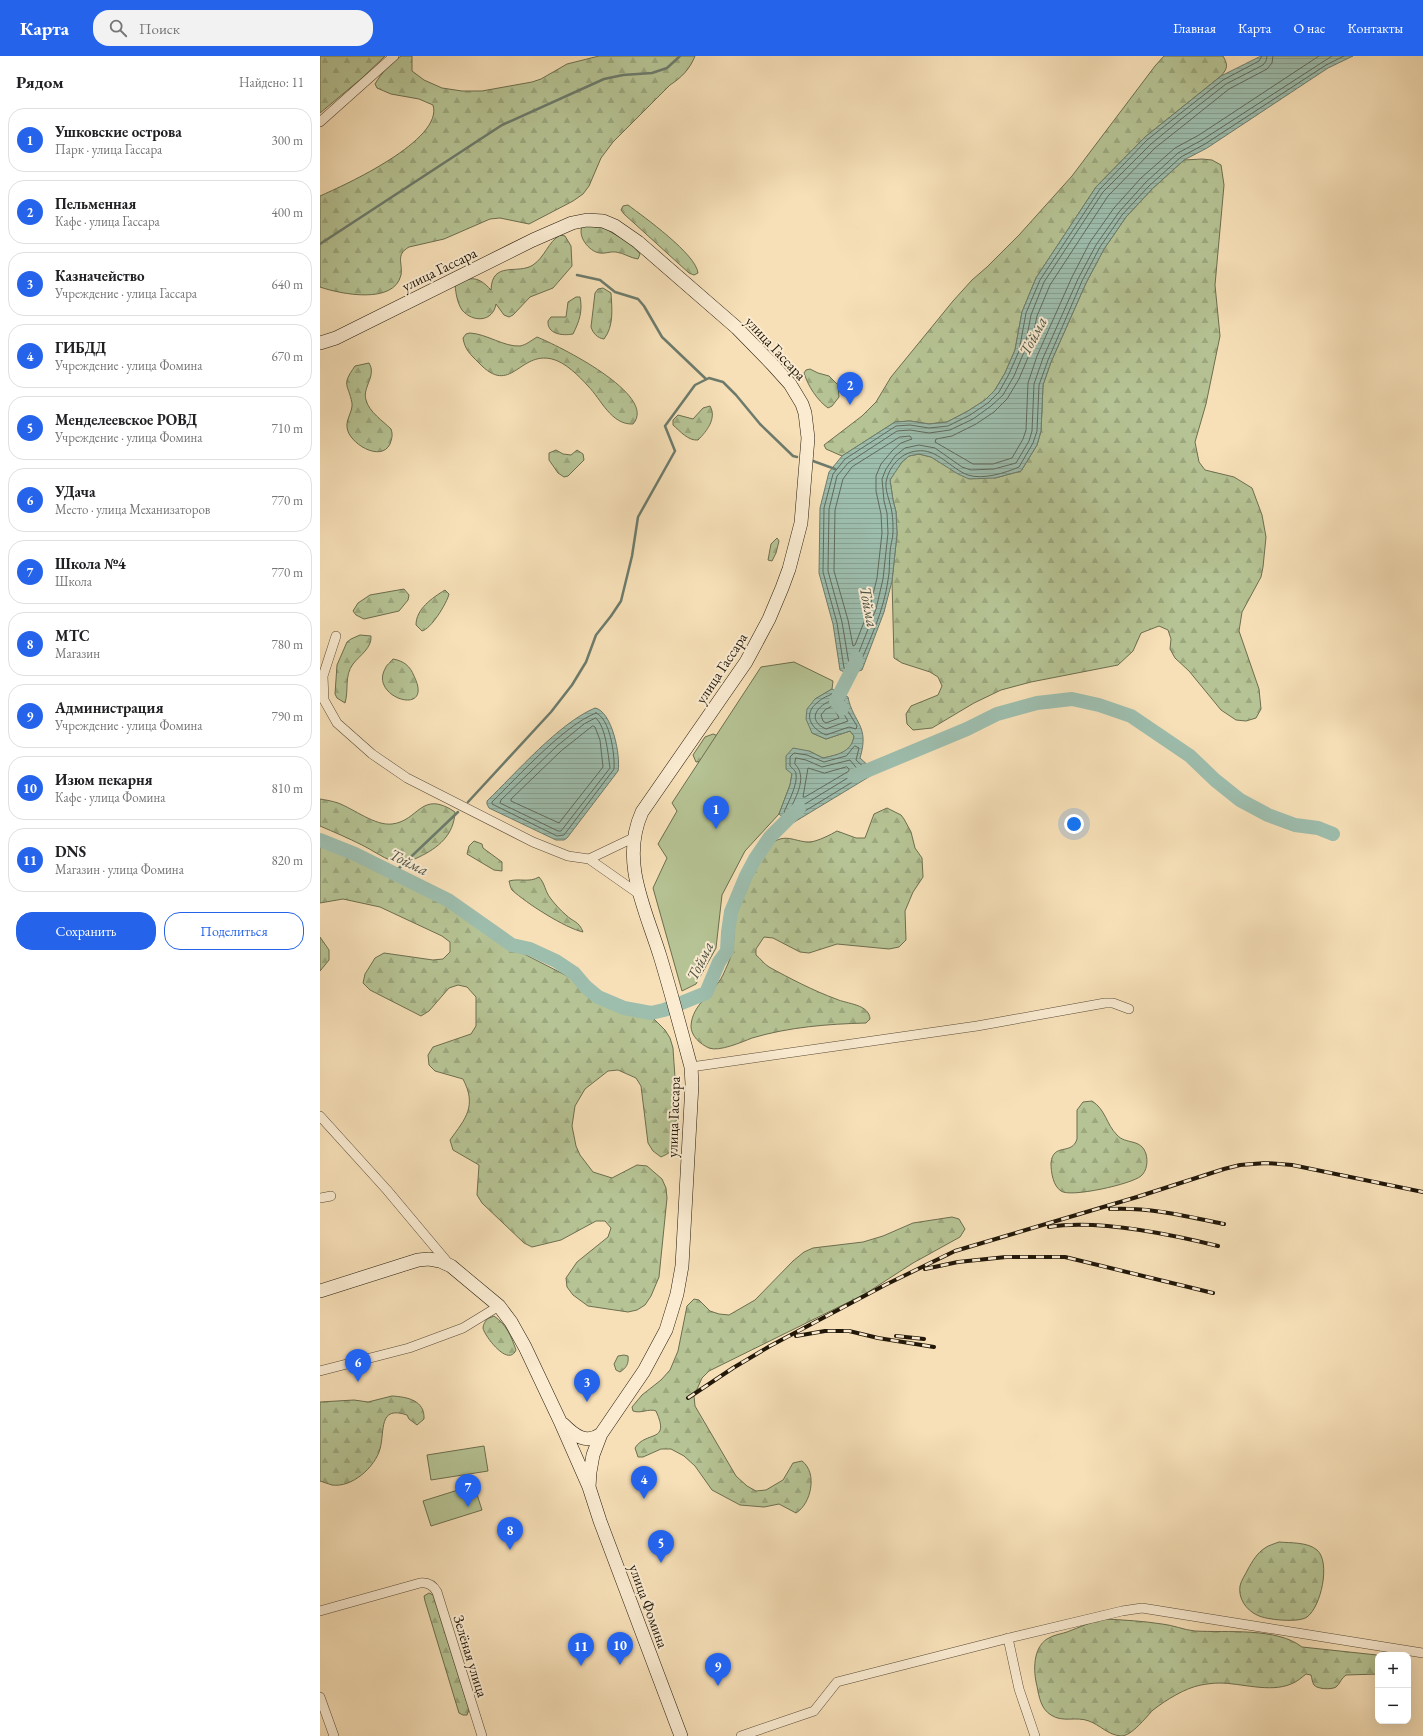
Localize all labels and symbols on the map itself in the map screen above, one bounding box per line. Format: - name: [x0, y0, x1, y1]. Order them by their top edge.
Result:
- street label: улица Гассара: [398, 243, 480, 295]
- street label: улица Гассара: [741, 312, 811, 384]
- water label: Тойма: [1014, 313, 1052, 359]
- pin: 2: [837, 372, 863, 405]
- water label: Тойма: [855, 585, 883, 629]
- street label: улица Гассара: [691, 629, 751, 707]
- pin: 1: [703, 796, 729, 829]
- your location: [1064, 814, 1084, 834]
- water label: Тойма: [386, 844, 432, 880]
- water label: Тойма: [682, 938, 718, 984]
- street label: улица Гассара: [662, 1076, 684, 1158]
- pin: 6: [345, 1349, 371, 1382]
- pin: 3: [574, 1369, 600, 1402]
- pin: 4: [631, 1466, 657, 1499]
- pin: 7: [455, 1474, 481, 1507]
- pin: 8: [497, 1517, 523, 1550]
- pin: 5: [648, 1530, 674, 1563]
- street label: улица Фомина: [625, 1561, 673, 1651]
- street label: Зелёная улица: [449, 1613, 493, 1699]
- pin: 10: [607, 1632, 633, 1665]
- pin: 11: [568, 1633, 594, 1666]
- pin: 9: [705, 1653, 731, 1686]

